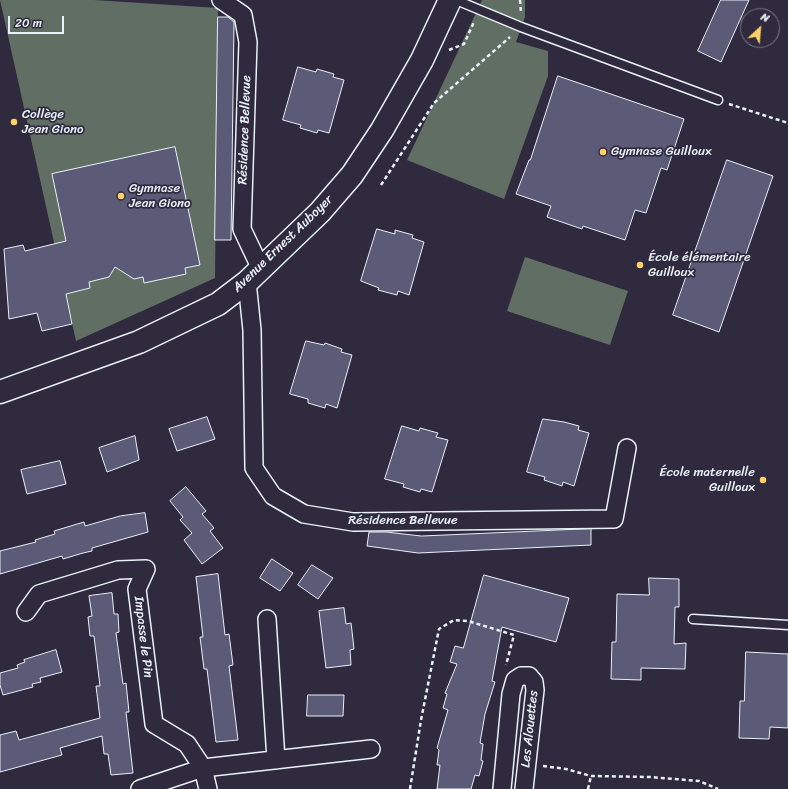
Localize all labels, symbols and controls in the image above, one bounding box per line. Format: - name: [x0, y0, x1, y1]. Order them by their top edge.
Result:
- text: N: [757, 7, 773, 28]
- scale bar: [10, 8, 66, 34]
- north arrow: [740, 8, 780, 48]
- text: 20 m: [15, 12, 42, 34]
- street label: Résidence Bellevue: [235, 75, 255, 185]
- place label: Collège Jean Giono: [22, 107, 83, 138]
- marker: Collège Jean Giono: [9, 117, 19, 127]
- place label: Gymnase Guilloux: [611, 144, 712, 160]
- marker: Gymnase Guilloux: [598, 147, 608, 157]
- place label: Gymnase Jean Giono: [129, 181, 190, 212]
- marker: Gymnase Jean Giono: [116, 191, 126, 201]
- street label: Avenue Ernest Auboyer: [230, 192, 336, 296]
- place label: École élémentaire Guilloux: [648, 250, 751, 281]
- marker: École élémentaire Guilloux: [635, 260, 645, 270]
- place label: École maternelle Guilloux: [659, 465, 755, 496]
- marker: École maternelle Guilloux: [758, 475, 768, 485]
- street label: Résidence Bellevue: [348, 513, 458, 529]
- street label: Impasse le Pin: [130, 595, 156, 679]
- street label: Les Alouettes: [518, 690, 542, 768]

